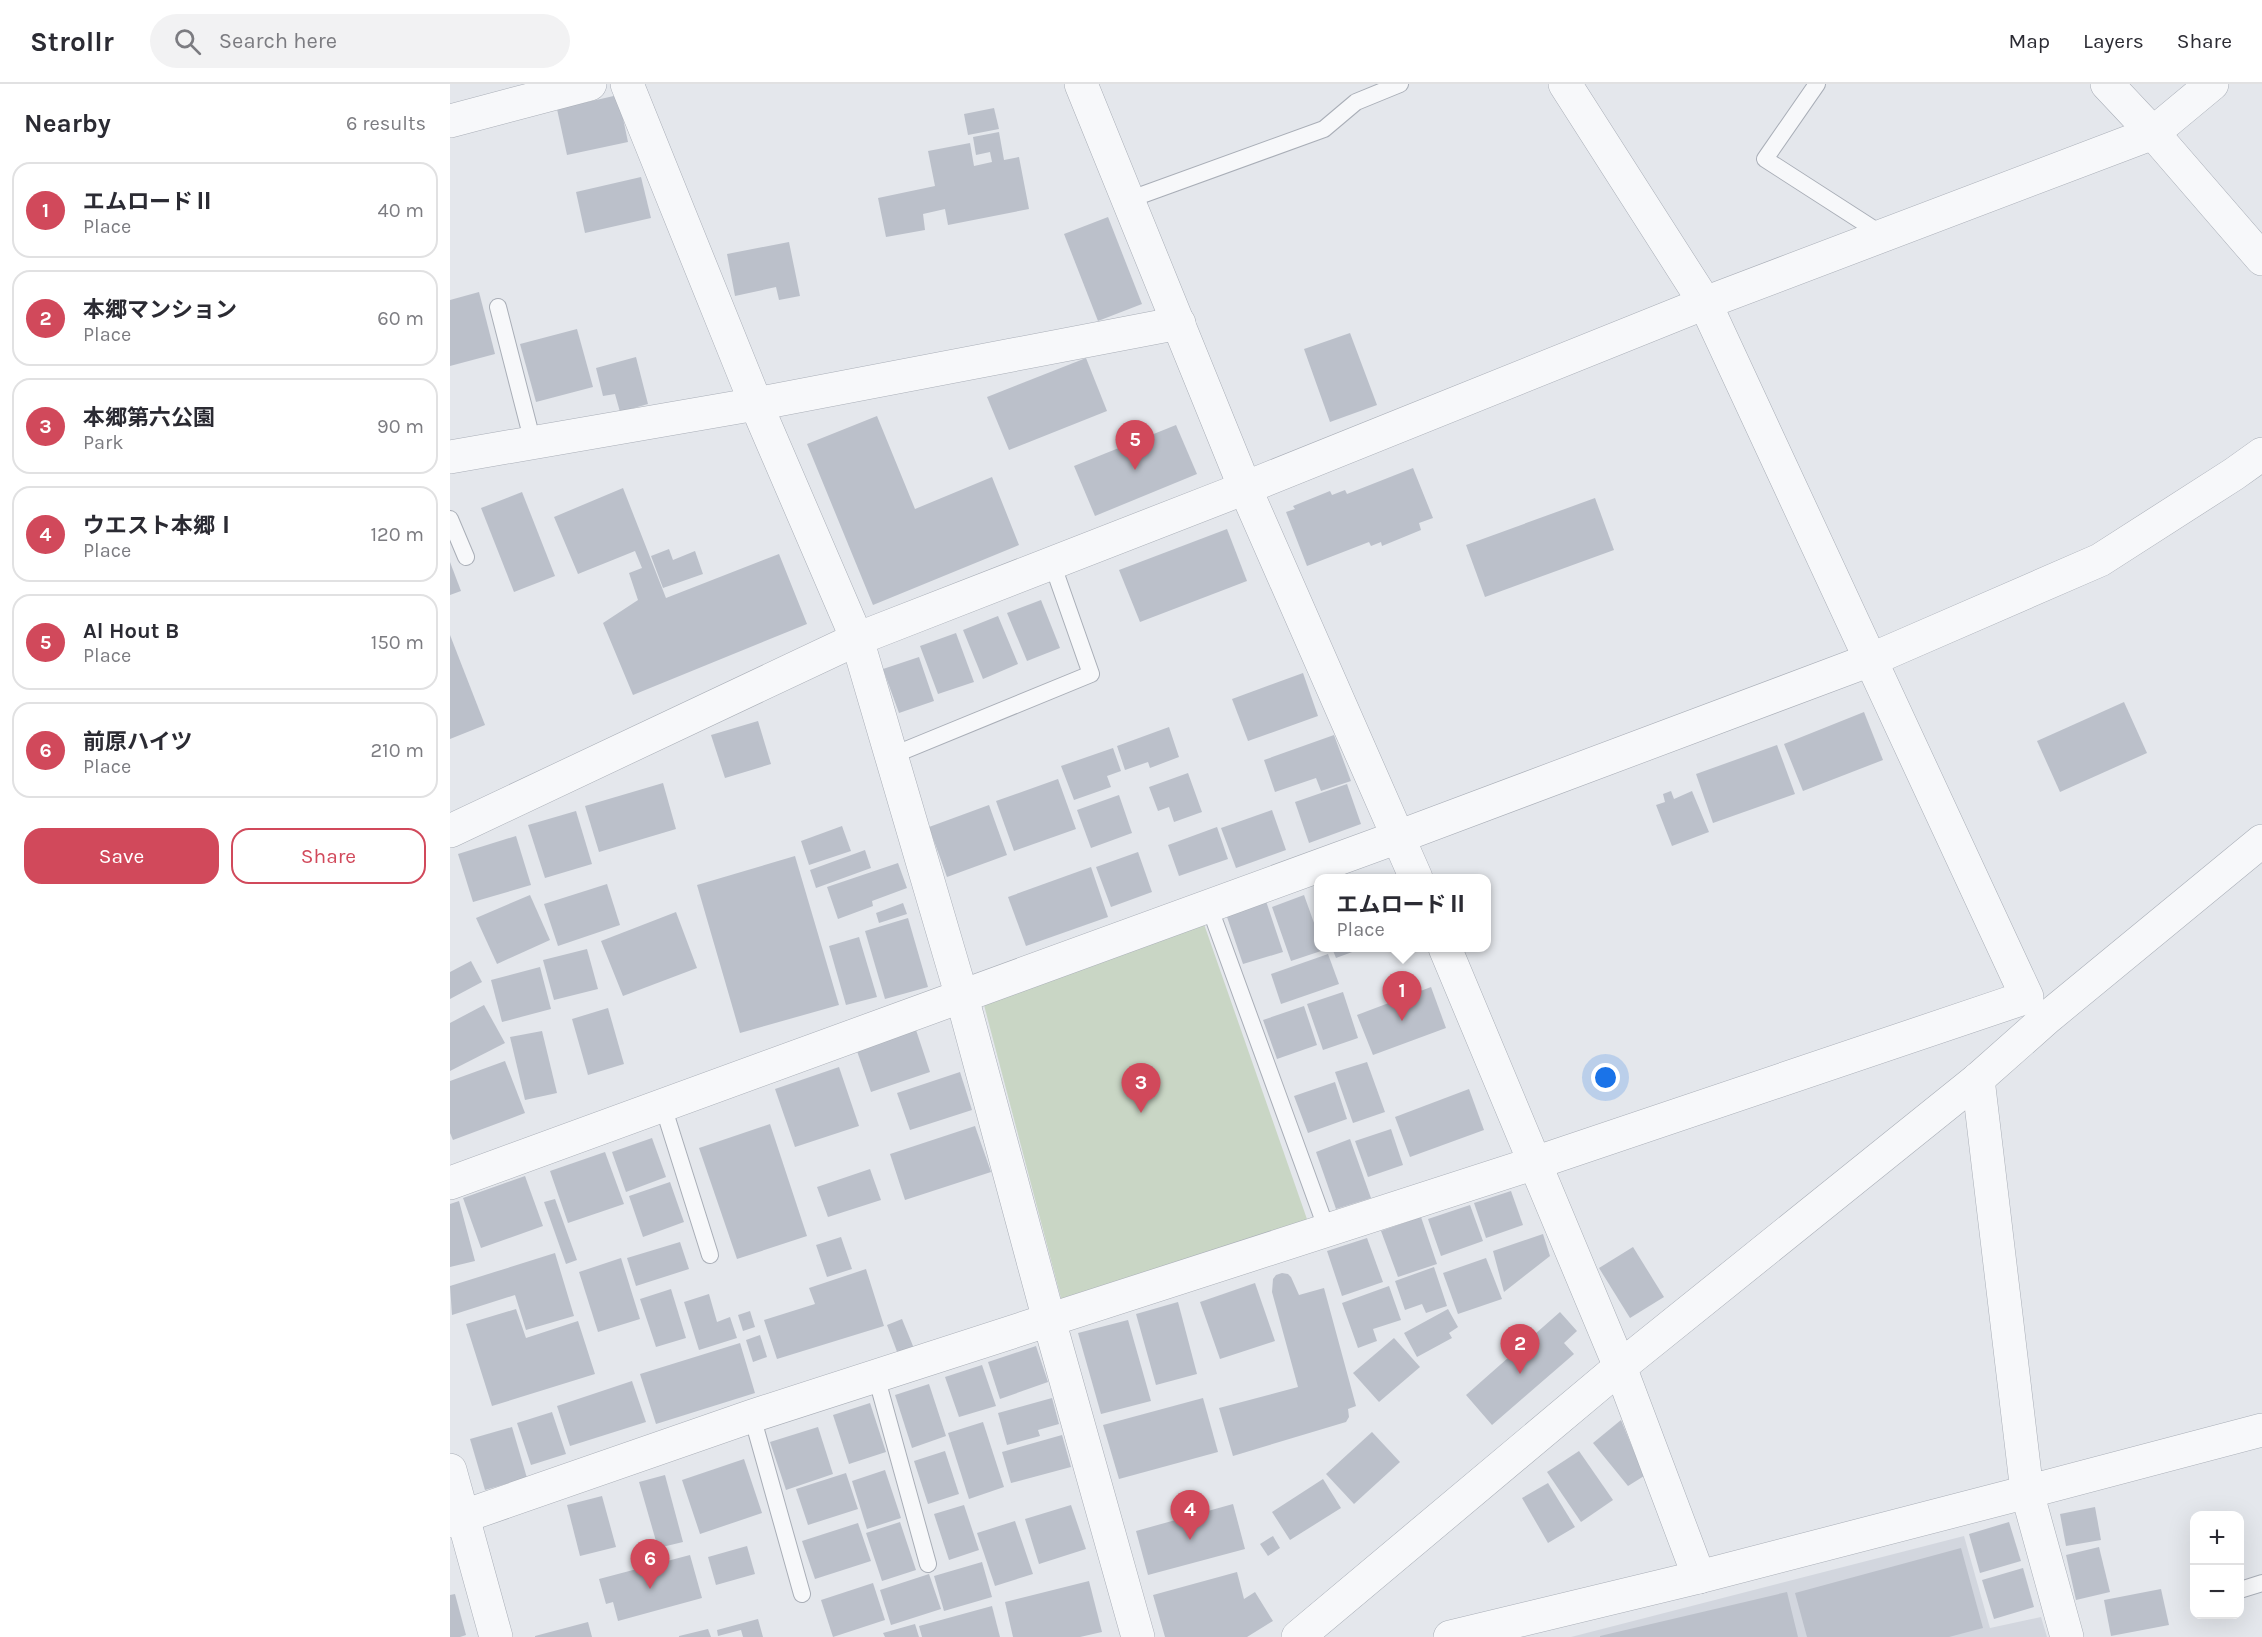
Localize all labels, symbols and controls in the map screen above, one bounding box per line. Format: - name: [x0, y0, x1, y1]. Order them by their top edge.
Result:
- search box: [150, 14, 570, 68]
- text: Strollr: [30, 25, 114, 58]
- icon: search: [171, 25, 204, 58]
- text: Search here: [219, 28, 337, 54]
- text: Map: [2008, 29, 2050, 53]
- text: Layers: [2083, 29, 2144, 53]
- text: Share: [2177, 29, 2232, 53]
- text: Nearby: [24, 108, 111, 139]
- text: 6 results: [346, 112, 426, 135]
- text: エムロードⅡ: [83, 189, 215, 215]
- text: 1: [42, 199, 49, 222]
- text: 40 m: [378, 199, 424, 222]
- text: Place: [83, 215, 131, 238]
- text: 本郷マンション: [83, 297, 237, 323]
- text: 2: [39, 307, 52, 330]
- text: 60 m: [377, 307, 424, 330]
- text: Place: [83, 323, 131, 346]
- text: 本郷第六公園: [83, 405, 215, 431]
- text: 3: [39, 415, 52, 438]
- text: 90 m: [377, 415, 424, 438]
- pin: 5: [1116, 420, 1154, 470]
- text: Park: [83, 431, 124, 454]
- text: ウエスト本郷Ⅰ: [83, 513, 237, 539]
- text: 4: [40, 523, 51, 546]
- text: 120 m: [370, 523, 424, 546]
- text: Place: [83, 539, 131, 562]
- text: Al Hout B: [83, 618, 179, 644]
- text: 5: [40, 631, 51, 654]
- text: 150 m: [371, 631, 424, 654]
- text: Place: [83, 644, 131, 667]
- text: 前原ハイツ: [83, 729, 193, 755]
- text: 6: [39, 739, 52, 762]
- text: 210 m: [370, 739, 424, 762]
- text: Place: [83, 755, 131, 778]
- button: Save: [24, 828, 219, 884]
- button: Share: [231, 828, 426, 884]
- popup: [1314, 874, 1491, 952]
- text: エムロードⅡ: [1336, 892, 1469, 918]
- text: Place: [1336, 918, 1385, 941]
- pin: 1: [1382, 972, 1422, 1021]
- your location: [1591, 1063, 1620, 1092]
- pin: 3: [1122, 1064, 1160, 1113]
- pin: 2: [1500, 1324, 1540, 1374]
- pin: 4: [1170, 1490, 1210, 1540]
- map controls: [2190, 1511, 2244, 1619]
- button: +: [2190, 1511, 2244, 1565]
- pin: 6: [630, 1540, 670, 1589]
- button: −: [2190, 1565, 2244, 1619]

